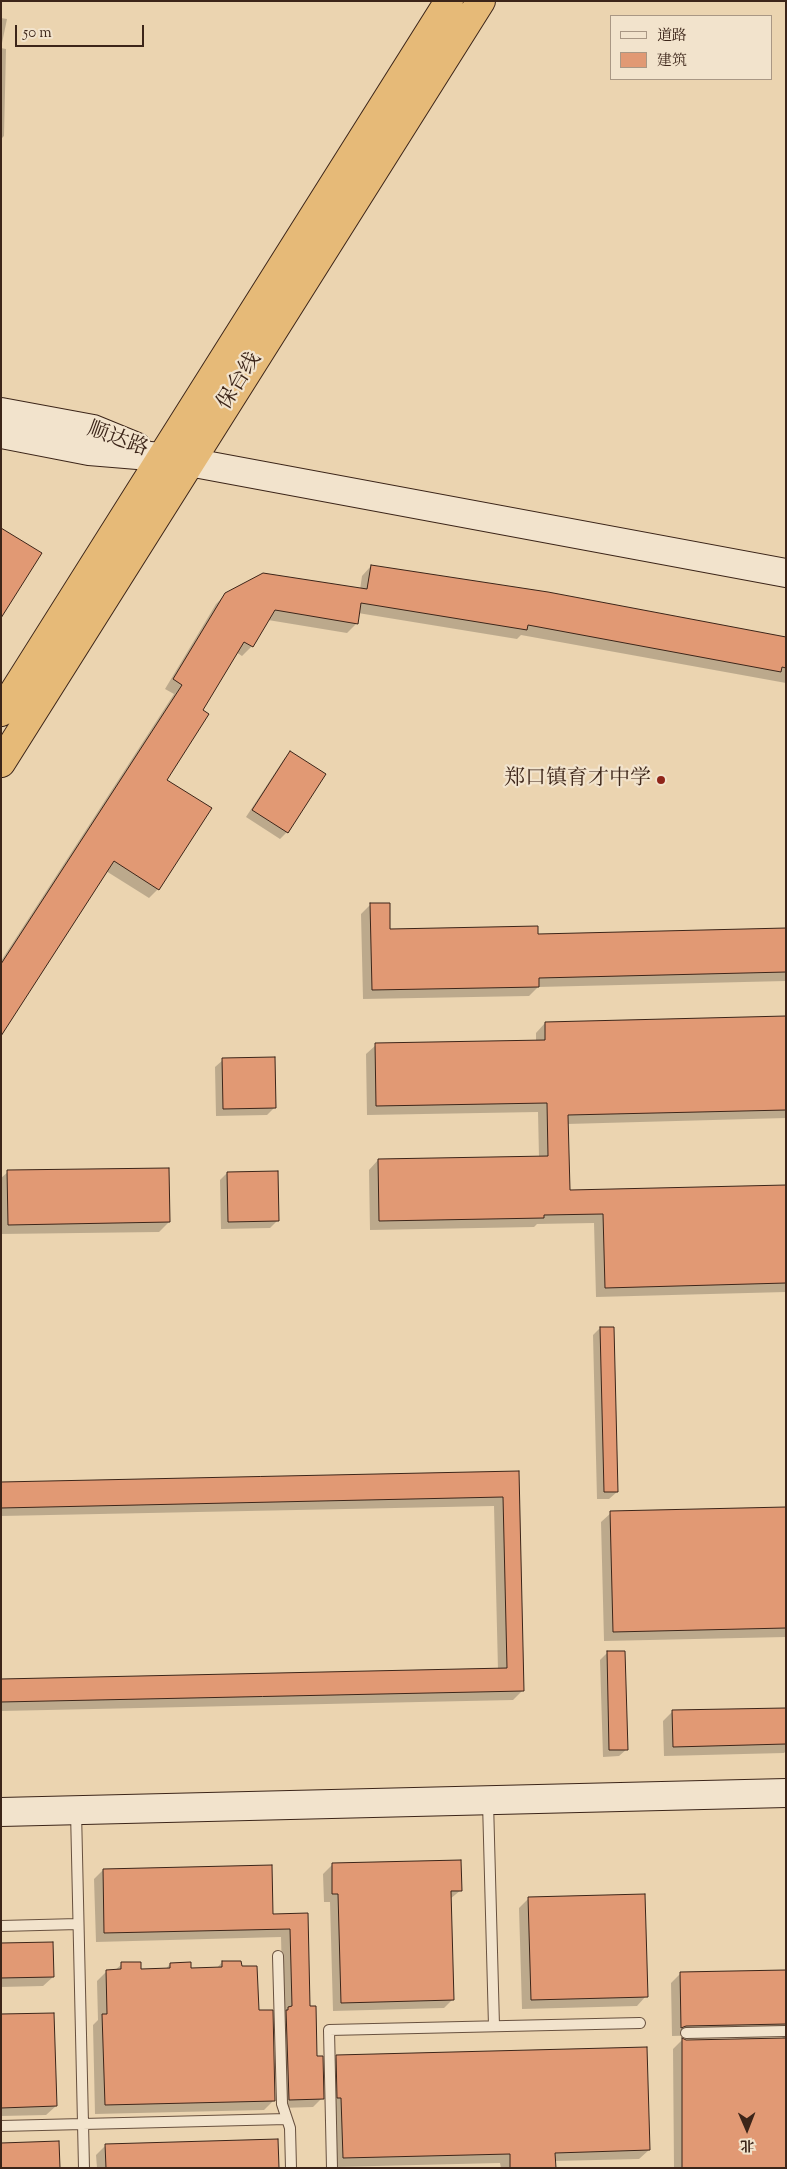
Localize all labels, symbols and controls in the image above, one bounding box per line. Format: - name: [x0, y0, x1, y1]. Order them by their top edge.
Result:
- scale bar: [18, 15, 146, 47]
- legend: [610, 15, 772, 80]
- text: 50 m: [23, 23, 52, 44]
- text: 道路: [657, 26, 687, 47]
- text: 建筑: [657, 51, 687, 72]
- street label: 保台线: [214, 349, 268, 415]
- street label: 顺达路: [83, 418, 151, 464]
- place label: 郑口镇育才中学: [504, 767, 651, 793]
- marker: 郑口镇育才中学: [655, 774, 667, 786]
- north arrow: [722, 2104, 772, 2154]
- text: 北: [740, 2134, 754, 2154]

